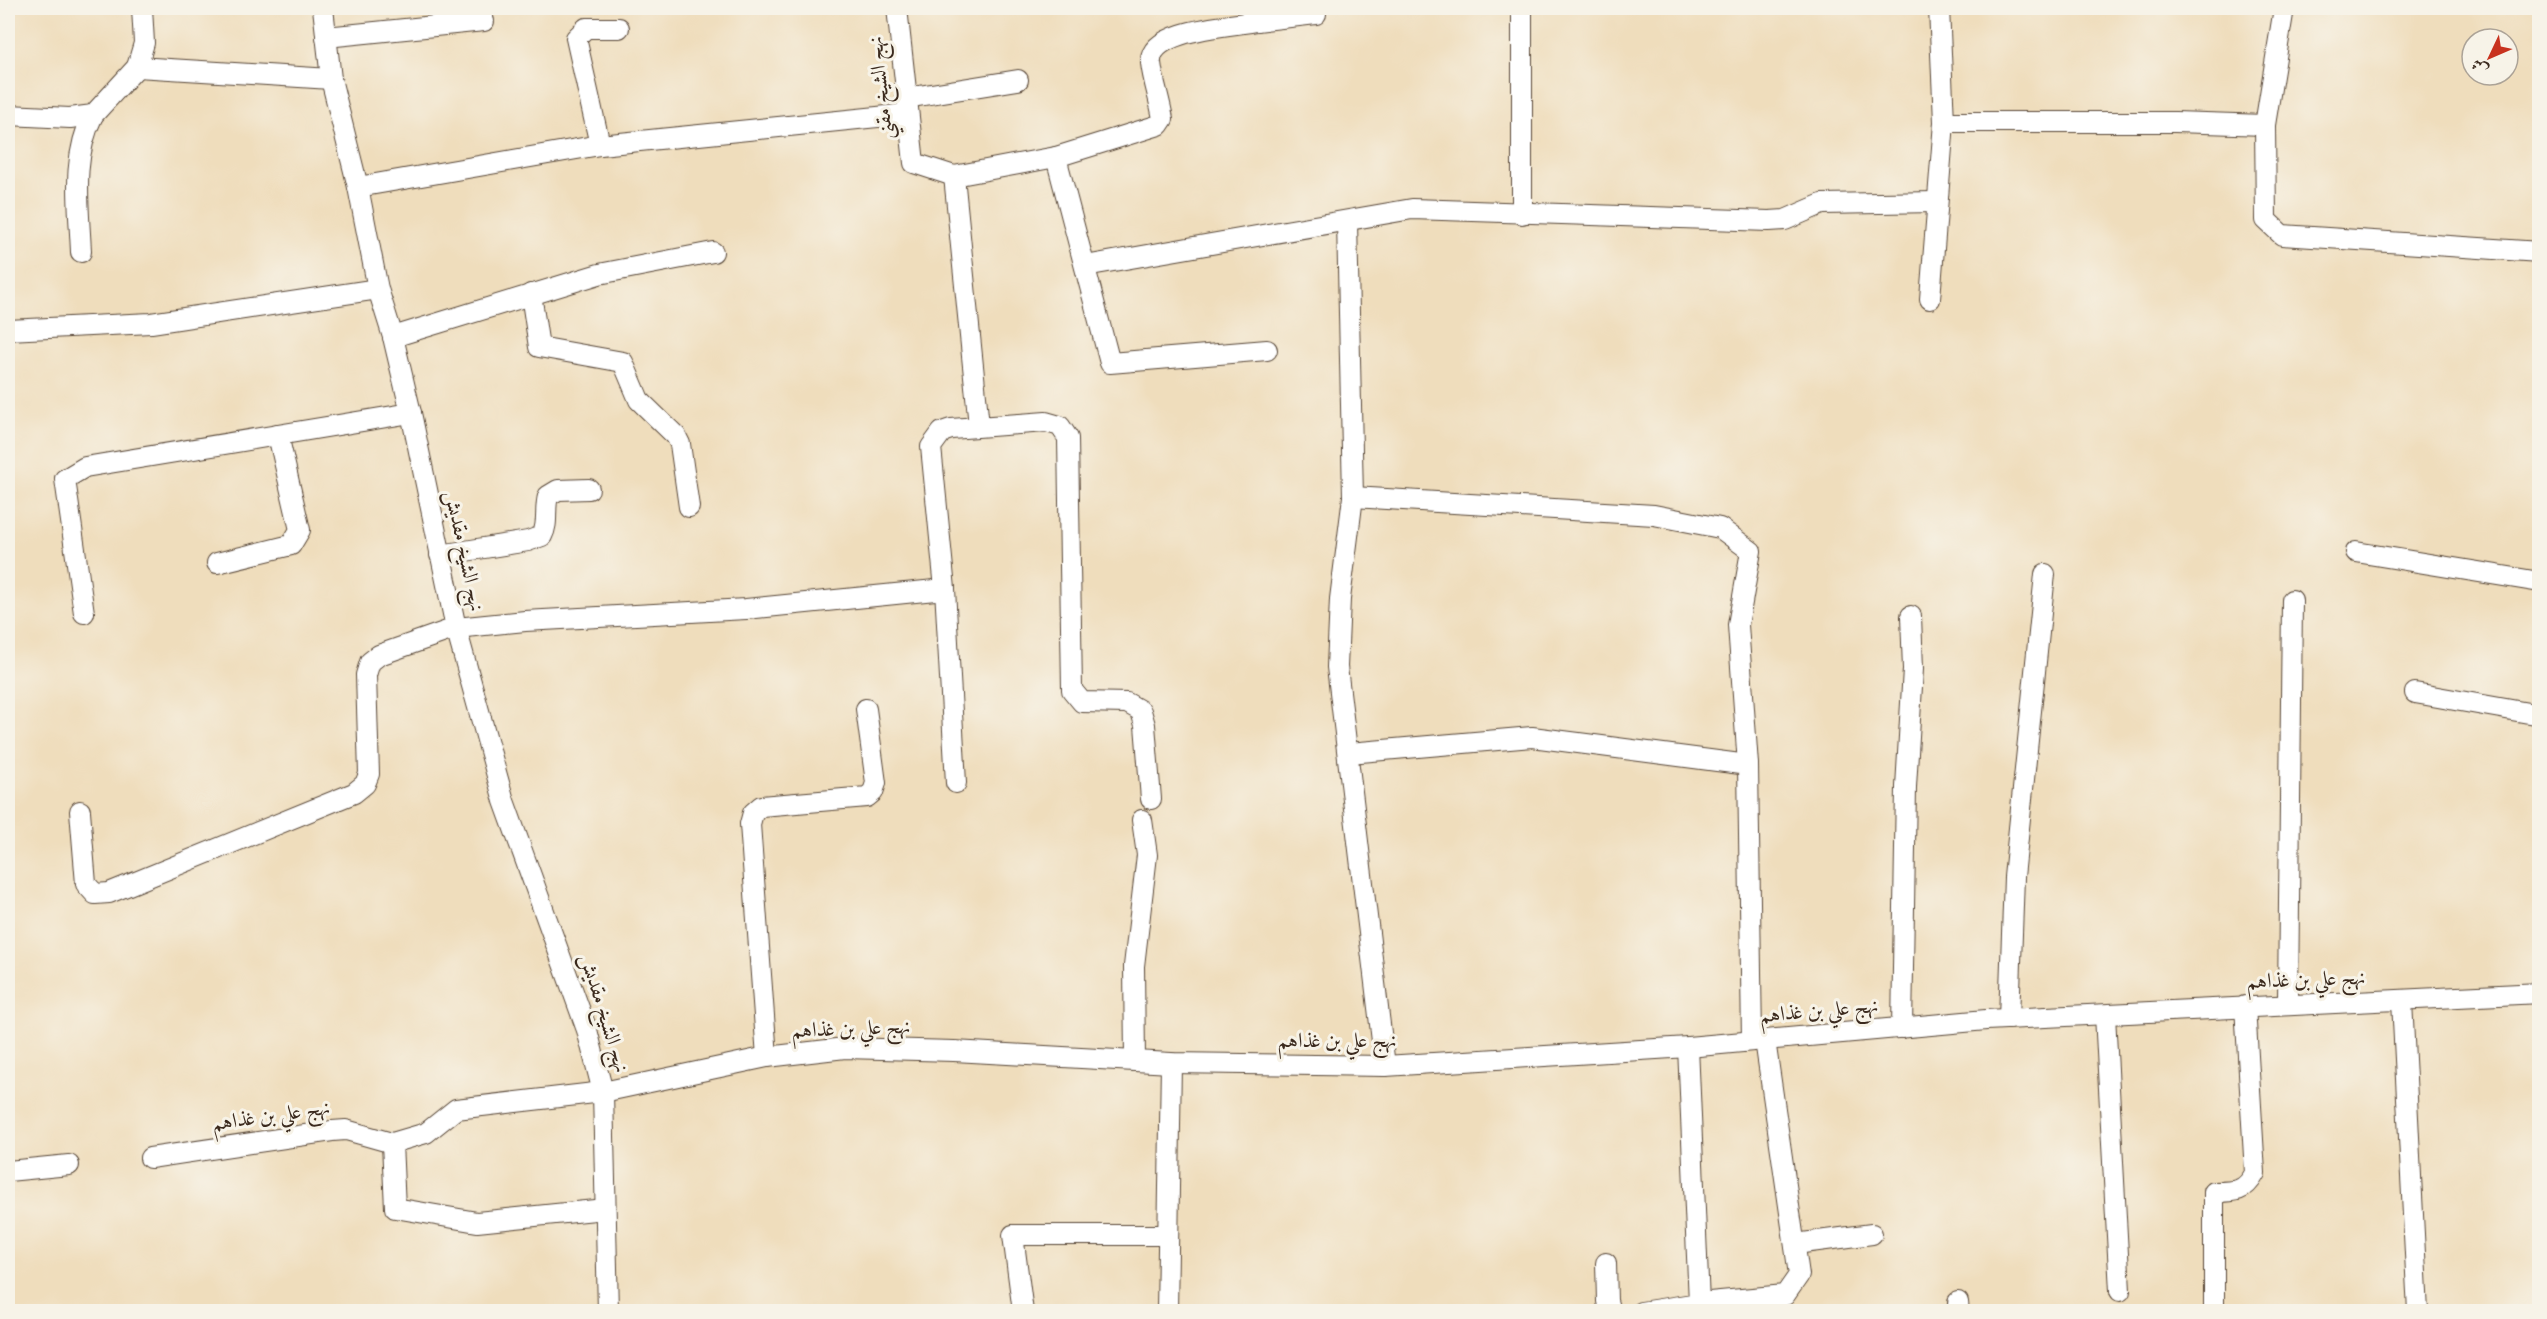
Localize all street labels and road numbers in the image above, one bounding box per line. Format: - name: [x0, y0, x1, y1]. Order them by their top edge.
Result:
- street label: نهج الشيخ مقني: [863, 34, 905, 141]
- street label: نهج الشيخ مقديش: [434, 488, 490, 615]
- street label: نهج الشيخ مقديش: [569, 950, 634, 1077]
- street label: نهج علي بن غذاهم: [2246, 965, 2366, 1001]
- street label: نهج علي بن غذاهم: [1759, 993, 1880, 1035]
- street label: نهج علي بن غذاهم: [791, 1014, 911, 1050]
- street label: نهج علي بن غذاهم: [1278, 1028, 1397, 1060]
- street label: نهج علي بن غذاهم: [210, 1095, 333, 1143]

